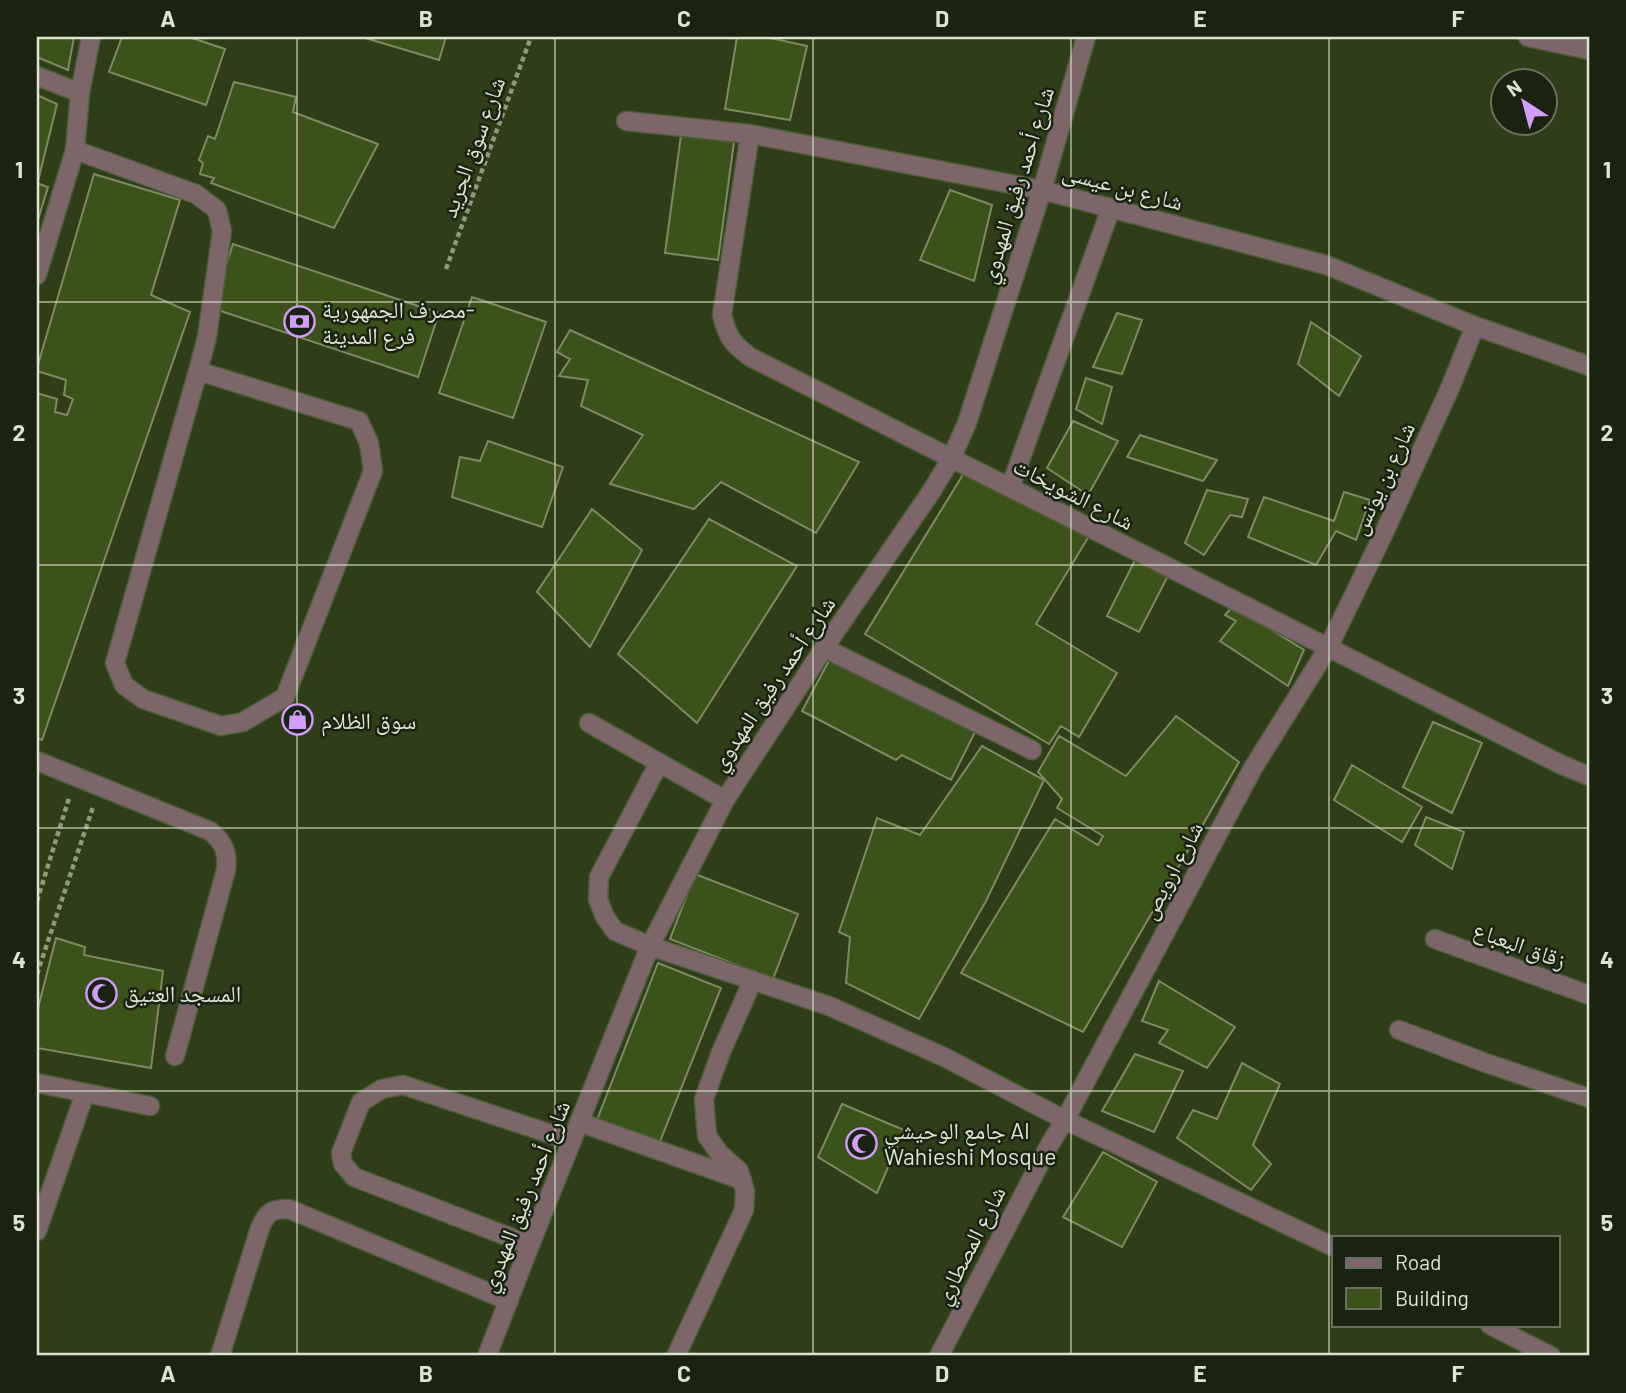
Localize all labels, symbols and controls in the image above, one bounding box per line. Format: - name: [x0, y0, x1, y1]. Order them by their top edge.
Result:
- text: A: [160, 4, 176, 32]
- text: B: [419, 4, 433, 32]
- text: C: [677, 4, 691, 32]
- text: D: [935, 4, 949, 32]
- text: E: [1193, 4, 1207, 32]
- text: F: [1452, 4, 1465, 32]
- north arrow: [1490, 66, 1560, 136]
- street label: شارع سوق الجريد: [434, 73, 512, 222]
- text: N: [1502, 75, 1526, 101]
- street label: شارع أحمد رفيق المهدوي: [973, 83, 1065, 288]
- text: 1: [15, 155, 23, 183]
- text: 1: [1603, 155, 1611, 183]
- street label: شارع بن عيسى: [1059, 156, 1186, 217]
- place label: مصرف الجمهورية- فرع المدينة: [322, 295, 475, 351]
- bank icon: مصرف الجمهورية- فرع المدينة: [282, 305, 316, 339]
- street label: شارع بن يونس: [1344, 417, 1422, 540]
- text: 2: [13, 418, 25, 446]
- text: 2: [1601, 418, 1613, 446]
- street label: شارع الشويخات: [1008, 451, 1139, 537]
- street label: شارع أحمد رفيق المهدوي: [703, 591, 846, 779]
- text: 3: [13, 681, 25, 709]
- text: 3: [1601, 681, 1613, 709]
- shop icon: سوق الظلام: [281, 703, 315, 737]
- place label: سوق الظلام: [321, 706, 416, 737]
- street label: شارع ارويص: [1134, 816, 1210, 925]
- street label: زقاق البعباع: [1469, 914, 1570, 976]
- text: 4: [12, 945, 26, 973]
- text: 4: [1600, 945, 1614, 973]
- mosque icon: المسجد العتيق: [84, 976, 118, 1010]
- place label: المسجد العتيق: [124, 979, 241, 1008]
- street label: شارع أحمد رفيق المهدوي: [473, 1096, 581, 1298]
- place label: جامع الوحيشي Al Wahieshi Mosque: [884, 1116, 1056, 1170]
- mosque icon: جامع الوحيشي Al Wahieshi Mosque: [844, 1126, 878, 1160]
- street label: شارع المصطاري: [927, 1181, 1016, 1312]
- text: 5: [13, 1208, 25, 1236]
- text: 5: [1601, 1208, 1613, 1236]
- legend: [1332, 1236, 1560, 1326]
- text: Road: [1395, 1249, 1441, 1274]
- text: Building: [1395, 1285, 1469, 1310]
- text: A: [160, 1359, 176, 1387]
- text: B: [419, 1359, 433, 1387]
- text: C: [677, 1359, 691, 1387]
- text: D: [935, 1359, 949, 1387]
- text: E: [1193, 1359, 1207, 1387]
- text: F: [1452, 1359, 1465, 1387]

